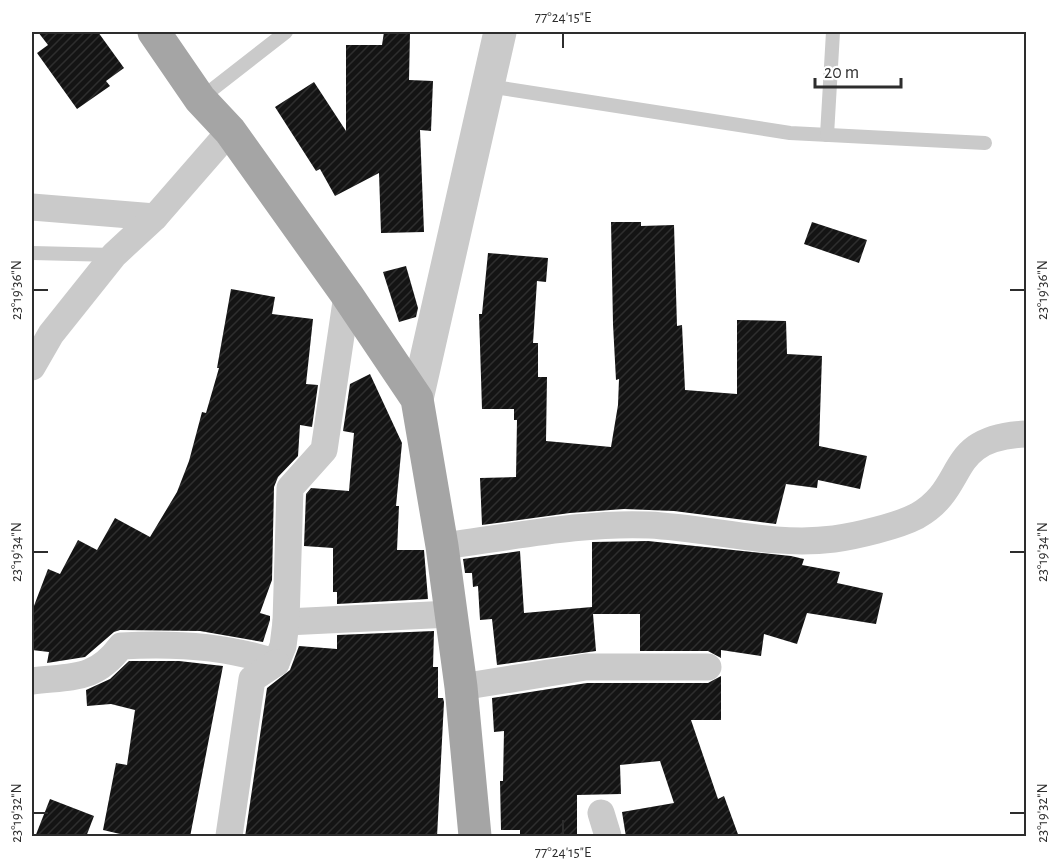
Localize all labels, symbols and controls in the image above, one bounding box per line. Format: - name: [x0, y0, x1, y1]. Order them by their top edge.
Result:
- text: 77°24'15"E: [535, 10, 591, 25]
- scale bar: [815, 51, 900, 89]
- text: 20 m: [824, 64, 859, 82]
- text: 23°19'36"N: [9, 260, 24, 320]
- text: 23°19'36"N: [1035, 260, 1050, 320]
- text: 23°19'34"N: [9, 522, 24, 582]
- text: 23°19'34"N: [1035, 522, 1050, 582]
- text: 23°19'32"N: [9, 783, 24, 843]
- text: 23°19'32"N: [1035, 783, 1050, 843]
- text: 77°24'15"E: [535, 845, 591, 860]

